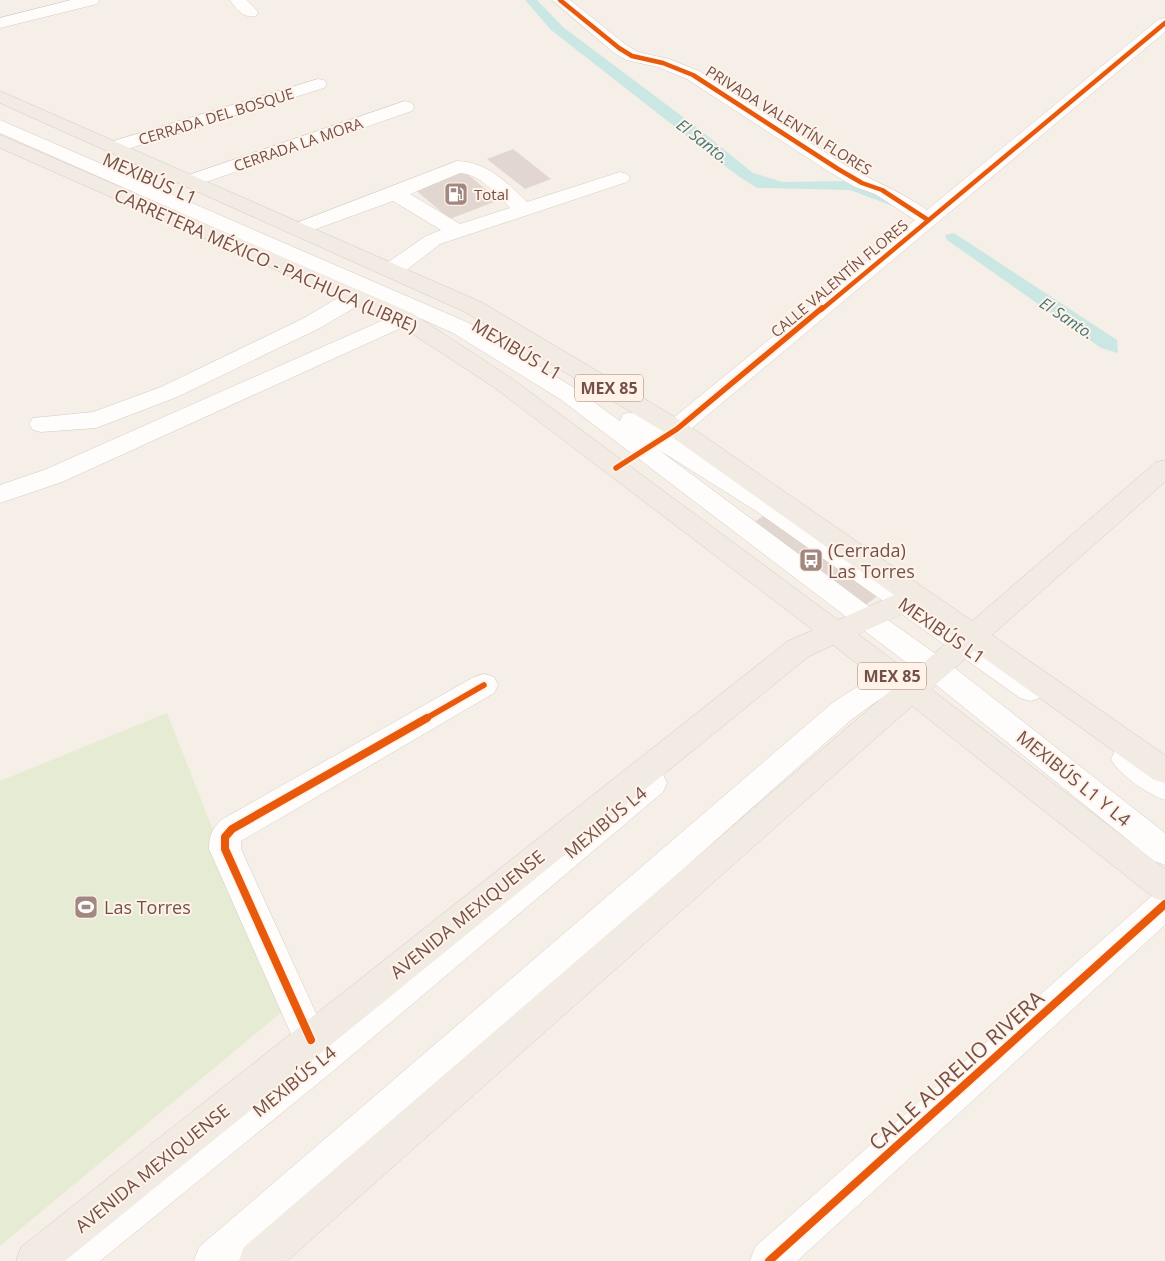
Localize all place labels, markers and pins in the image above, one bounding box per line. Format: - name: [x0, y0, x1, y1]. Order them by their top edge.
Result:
- fuel station icon: Total: [443, 181, 469, 207]
- place label: Total: [474, 184, 509, 204]
- place label: (Cerrada) Las Torres: [828, 538, 915, 583]
- bus stop icon: (Cerrada) Las Torres: [798, 547, 824, 573]
- sports icon: Las Torres: [73, 894, 99, 920]
- place label: Las Torres: [104, 895, 191, 919]

